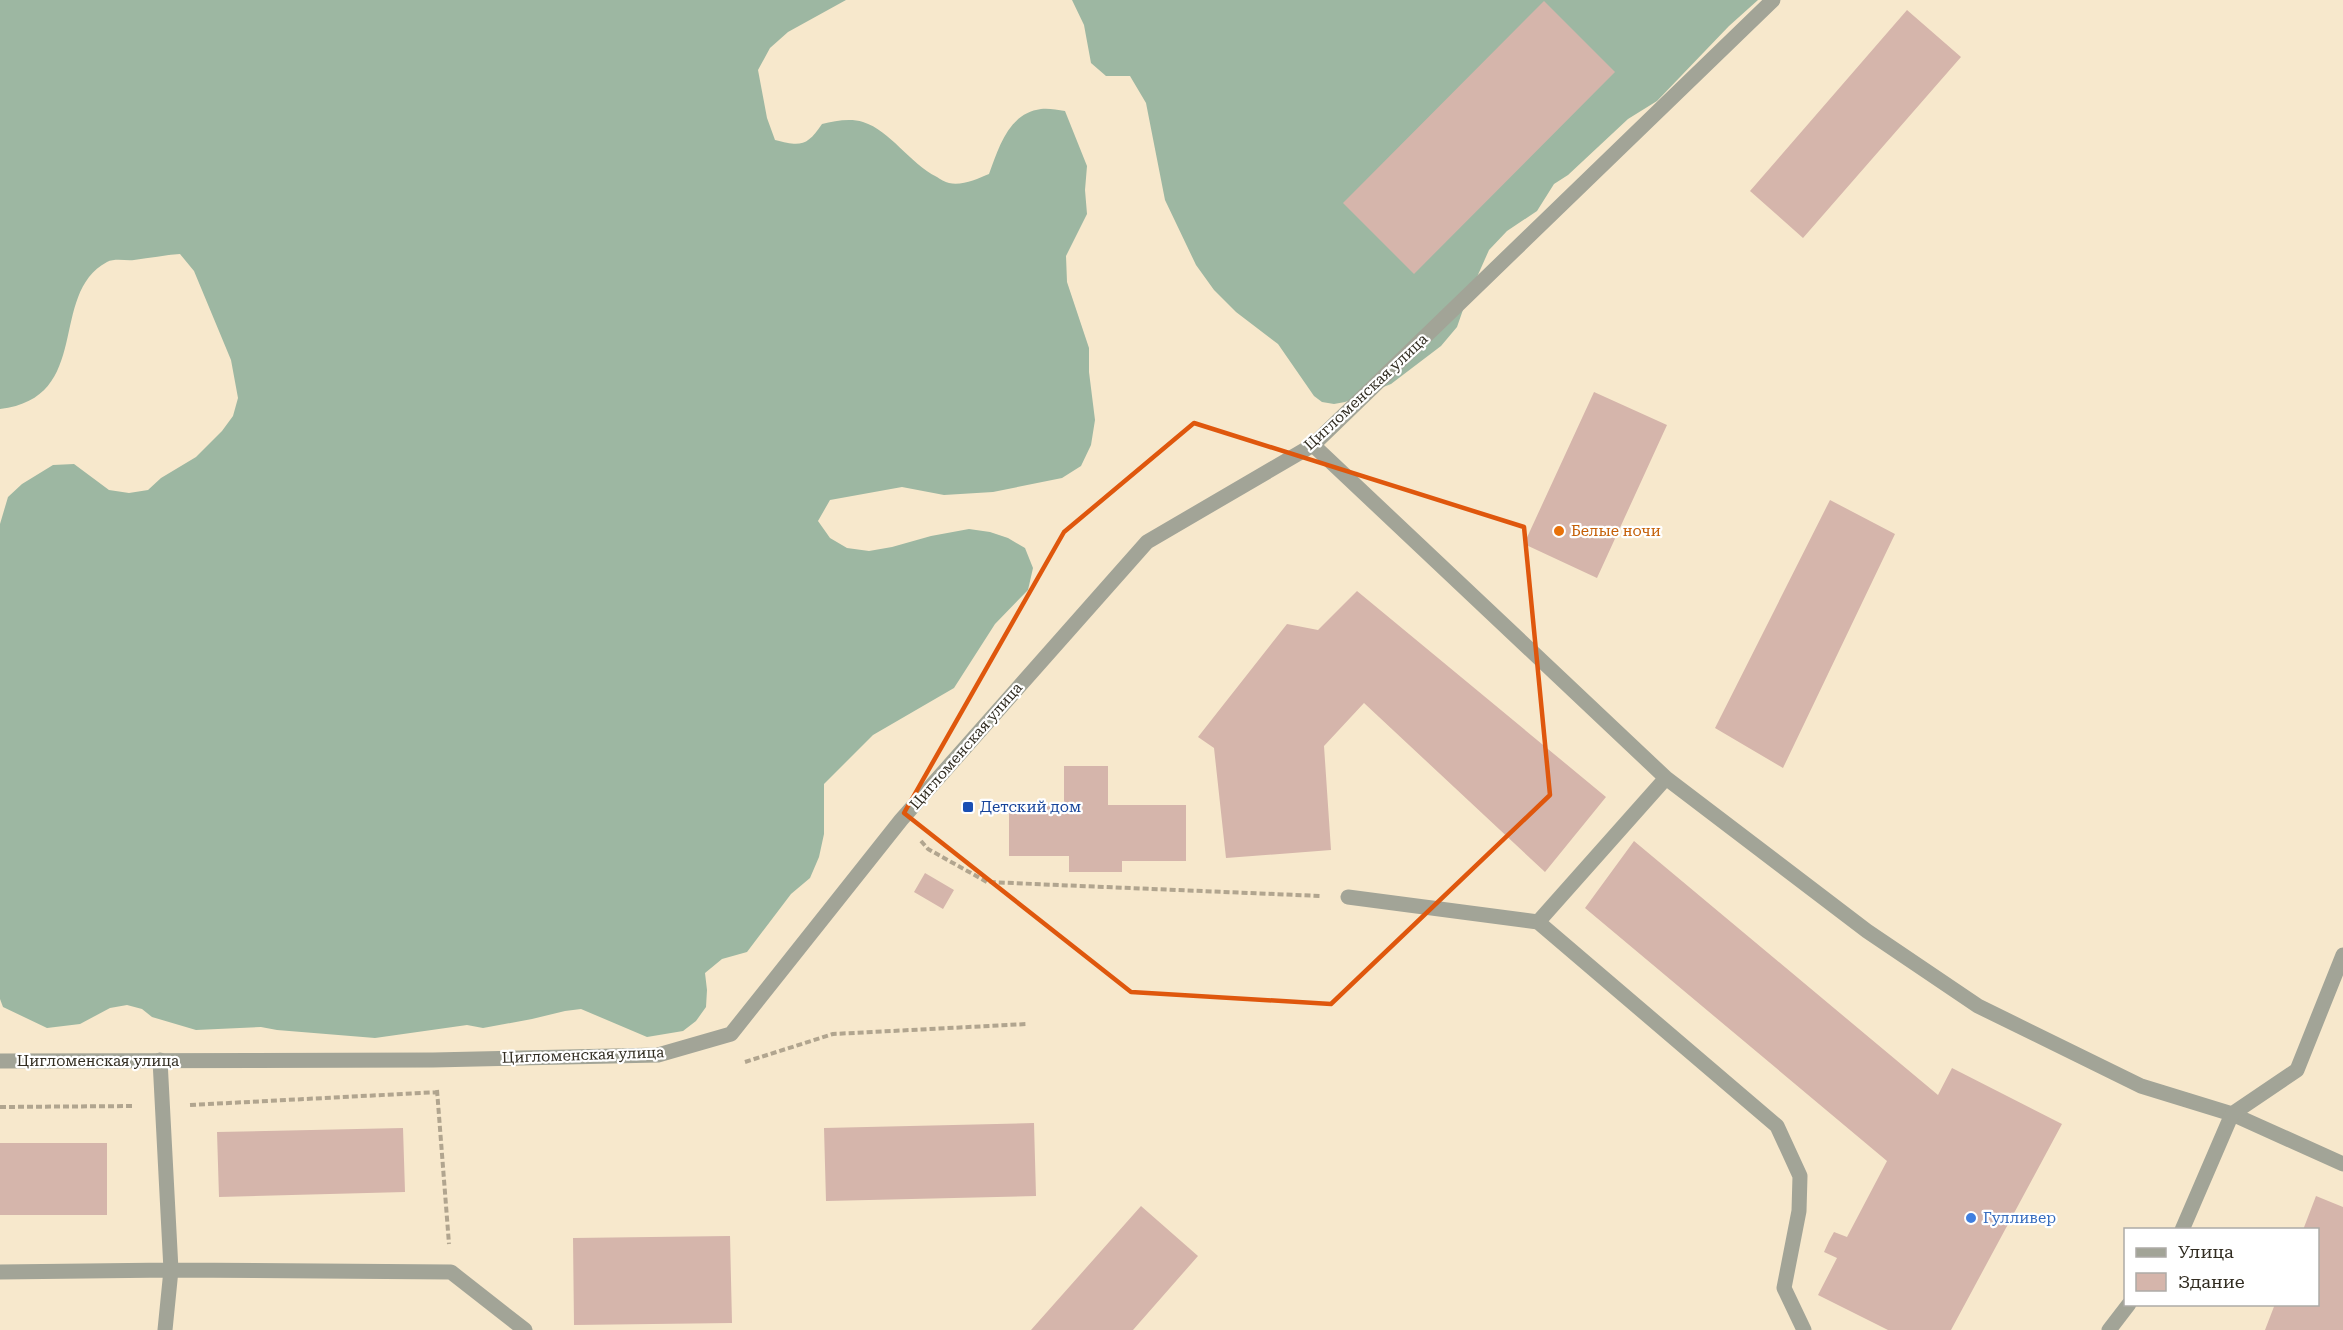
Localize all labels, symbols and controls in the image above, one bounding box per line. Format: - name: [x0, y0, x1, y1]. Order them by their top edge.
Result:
- street label: Цигломенская улица: [1301, 330, 1431, 454]
- place label: Белые ночи: [1571, 522, 1661, 540]
- marker: Белые ночи: [1552, 524, 1566, 538]
- street label: Цигломенская улица: [906, 679, 1026, 813]
- place label: Детский дом: [980, 798, 1081, 816]
- marker: Детский дом: [961, 800, 975, 814]
- street label: Цигломенская улица: [502, 1043, 664, 1067]
- street label: Цигломенская улица: [17, 1052, 179, 1070]
- place label: Гулливер: [1983, 1209, 2056, 1227]
- marker: Гулливер: [1964, 1211, 1978, 1225]
- legend: [2124, 1228, 2319, 1306]
- text: Улица: [2178, 1241, 2234, 1262]
- text: Здание: [2178, 1271, 2245, 1292]

